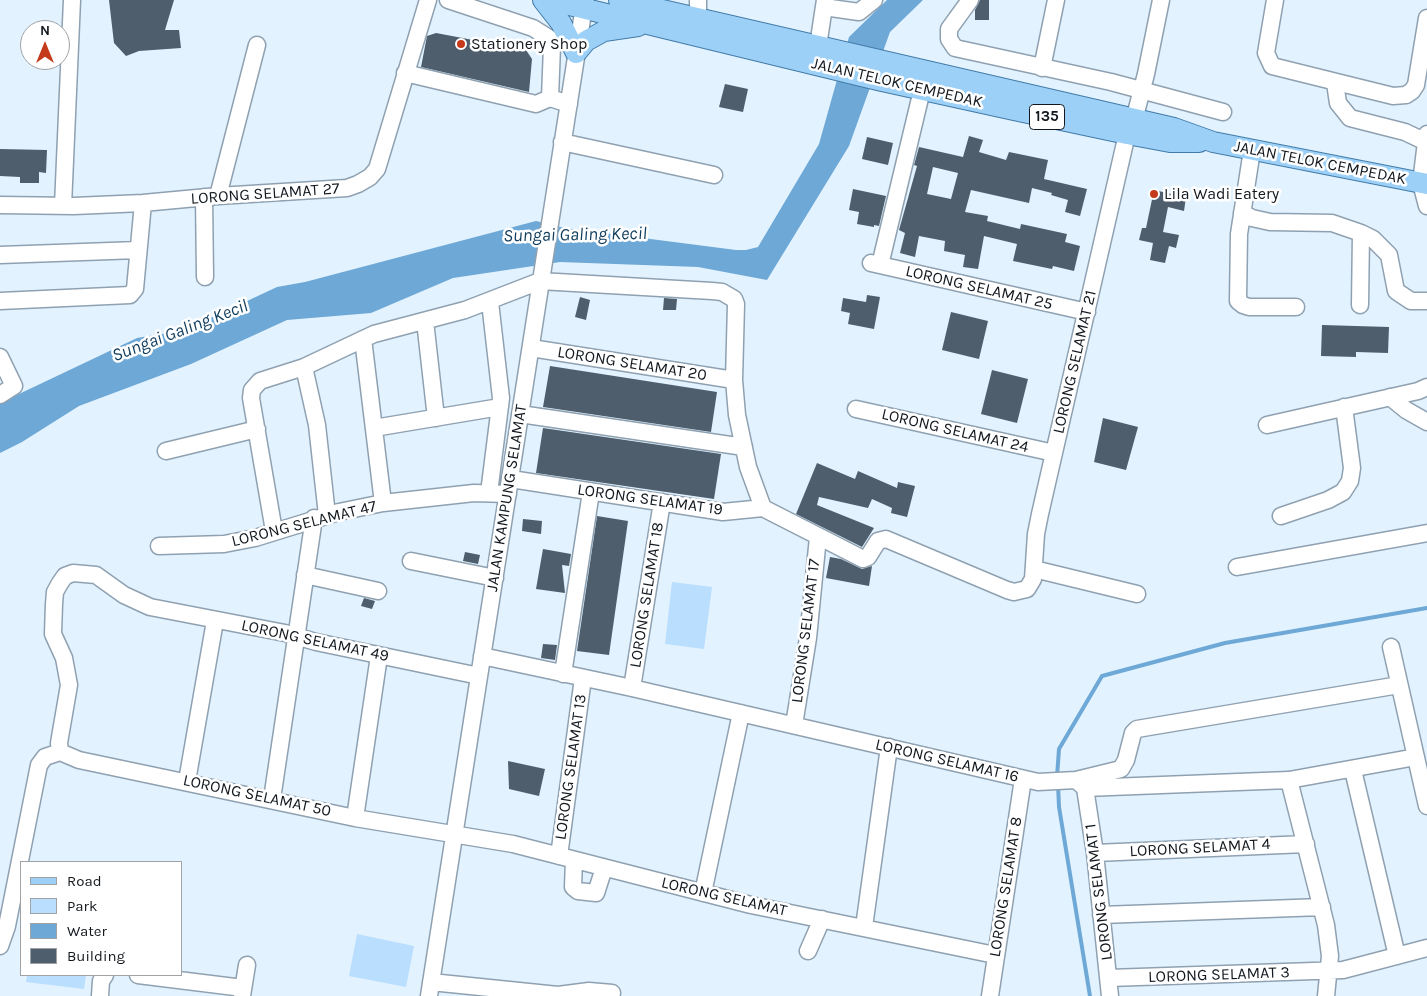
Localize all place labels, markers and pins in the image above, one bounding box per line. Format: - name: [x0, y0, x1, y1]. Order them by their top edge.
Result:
- place label: Stationery Shop: [471, 34, 587, 54]
- marker: Stationery Shop: [455, 38, 467, 50]
- place label: Lila Wadi Eatery: [1164, 184, 1279, 204]
- marker: Lila Wadi Eatery: [1148, 188, 1160, 200]

